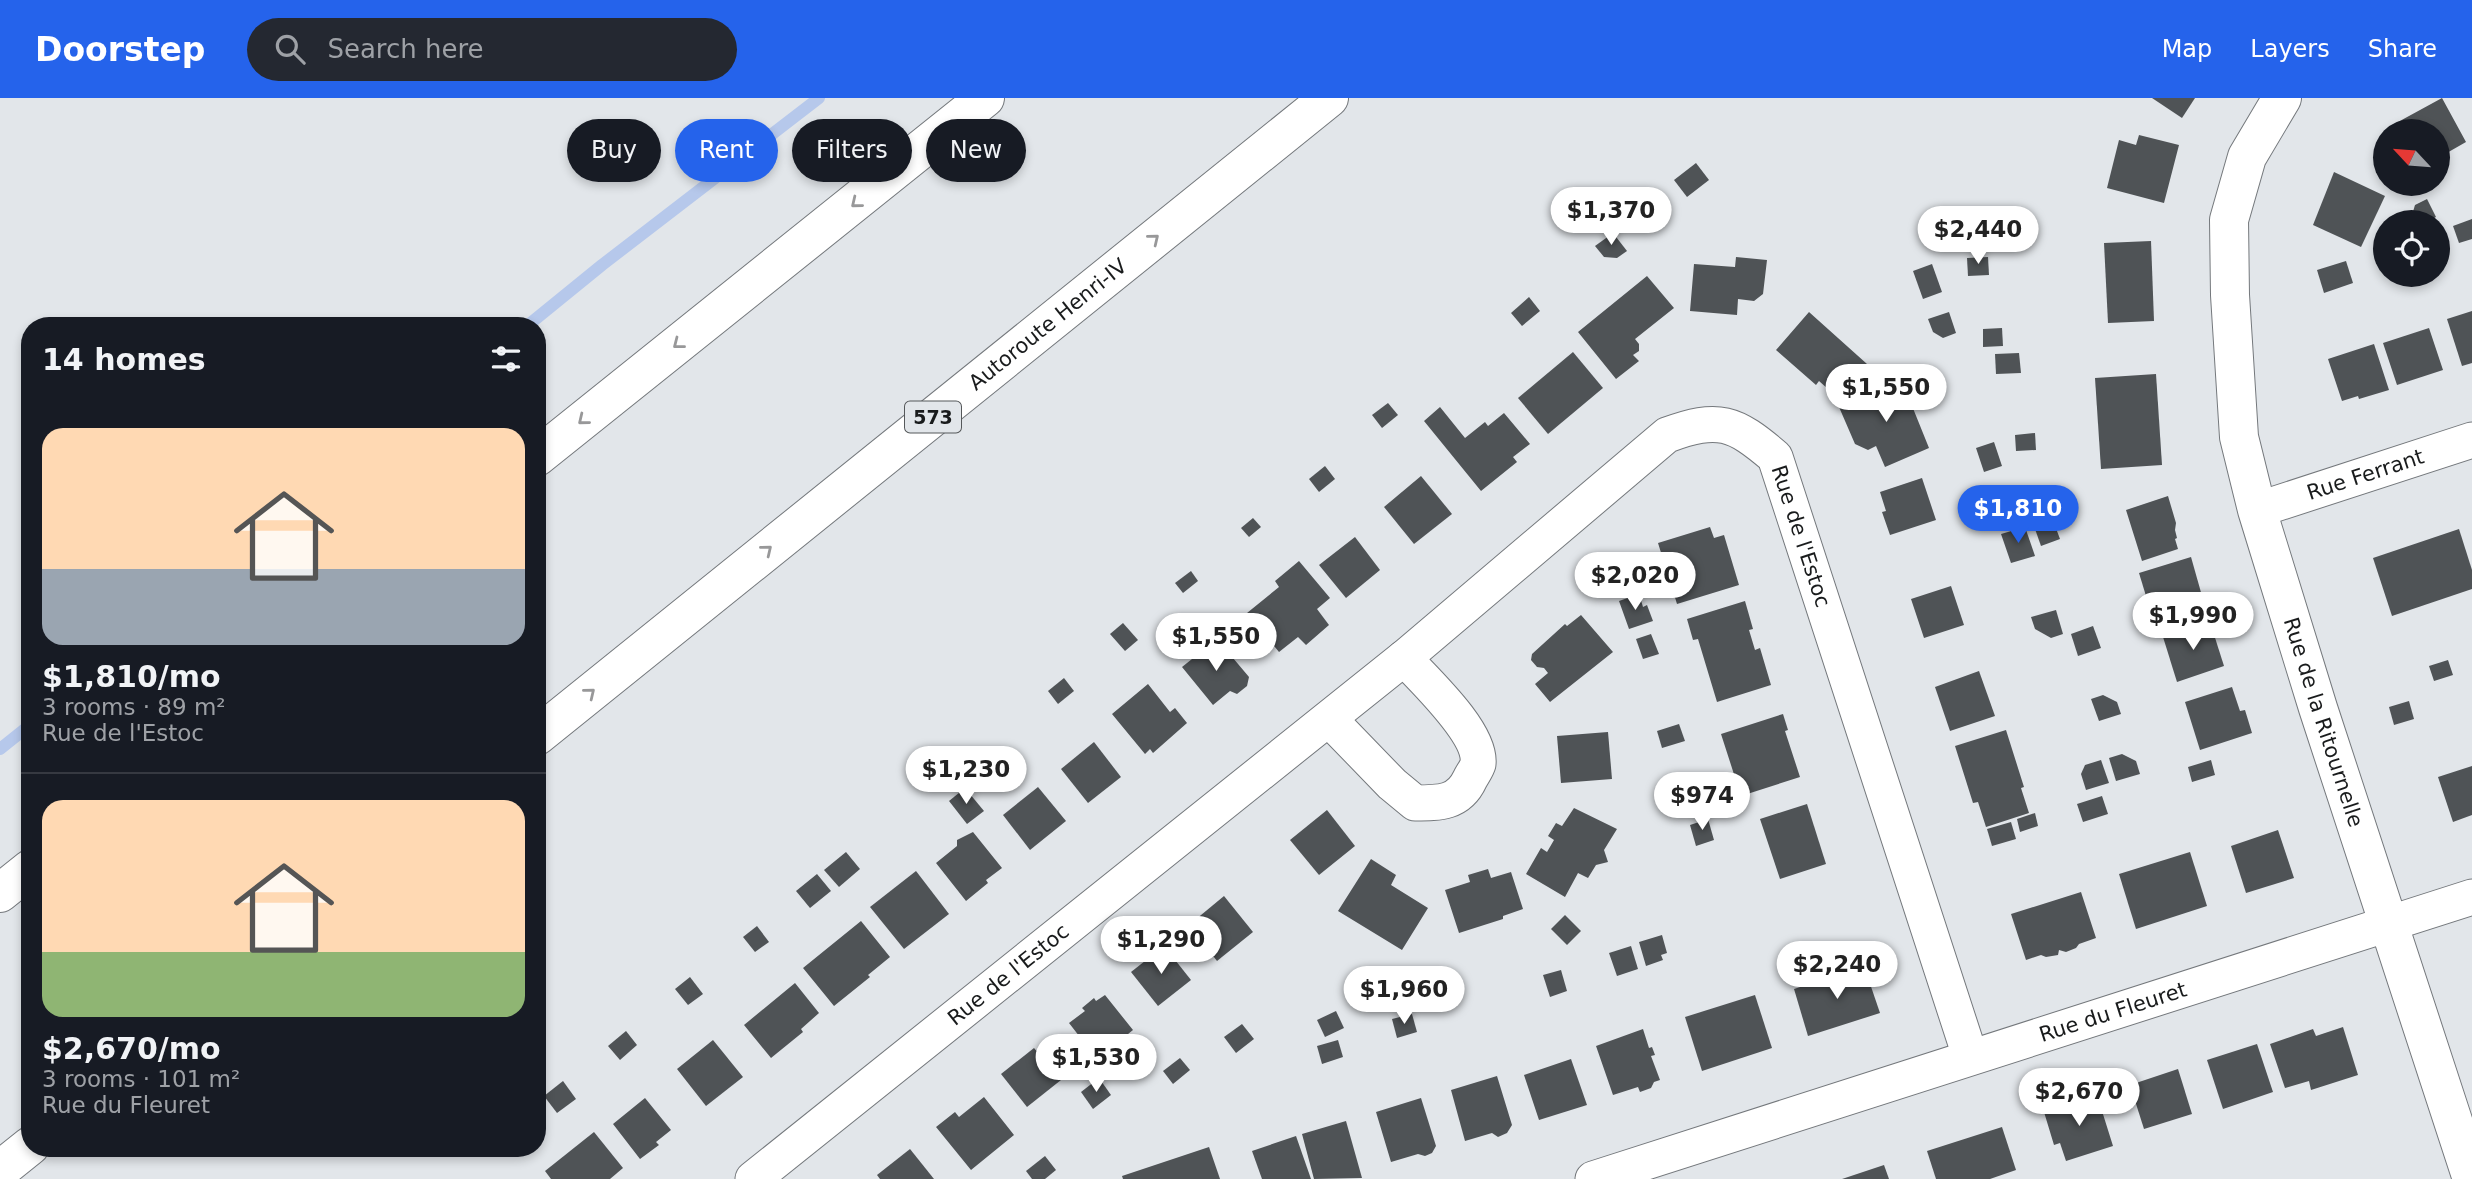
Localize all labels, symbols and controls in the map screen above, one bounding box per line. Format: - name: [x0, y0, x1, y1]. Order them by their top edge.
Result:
- search box: [247, 18, 737, 81]
- text: Doorstep: [35, 30, 205, 69]
- icon: search: [271, 30, 309, 68]
- text: Search here: [327, 34, 484, 64]
- text: Map: [2162, 35, 2212, 63]
- text: Layers: [2250, 35, 2330, 63]
- text: Share: [2368, 35, 2437, 63]
- chip: Buy: [567, 119, 661, 182]
- chip: Rent: [675, 119, 778, 182]
- chip: Filters: [792, 119, 912, 182]
- chip: New: [926, 119, 1026, 182]
- north arrow: [2373, 119, 2450, 196]
- map controls: [2373, 119, 2450, 287]
- pin: $1,370: [1554, 188, 1668, 247]
- one-way arrow: [852, 194, 864, 207]
- text: $1,370: [1567, 197, 1655, 223]
- pin: $2,440: [1921, 206, 2035, 266]
- button: locate: [2373, 210, 2450, 287]
- text: $2,440: [1934, 216, 2022, 242]
- one-way arrow: [1147, 234, 1159, 247]
- street label: Autoroute Henri-IV: [964, 253, 1132, 395]
- one-way arrow: [673, 335, 685, 348]
- icon: filters: [487, 340, 525, 378]
- text: 14 homes: [42, 342, 206, 377]
- pin: $1,550: [1829, 364, 1943, 424]
- text: $1,550: [1842, 374, 1930, 400]
- road number: 573: [905, 402, 961, 432]
- one-way arrow: [578, 412, 591, 424]
- street label: Rue Ferrant: [2304, 444, 2427, 505]
- street label: Rue de l'Estoc: [1766, 462, 1835, 610]
- icon: home: [221, 473, 347, 599]
- pin: $1,810: [1961, 486, 2075, 545]
- text: $1,810: [1974, 495, 2062, 521]
- one-way arrow: [760, 546, 772, 559]
- pin: $2,020: [1578, 552, 1692, 612]
- text: $2,020: [1591, 562, 1679, 588]
- pin: $1,990: [2136, 592, 2250, 652]
- text: $1,990: [2149, 602, 2237, 628]
- pin: $1,550: [1159, 614, 1273, 673]
- street label: Rue de la Ritournelle: [2279, 614, 2368, 830]
- text: $1,550: [1172, 623, 1260, 649]
- text: $1,810/mo: [42, 659, 221, 694]
- one-way arrow: [583, 689, 595, 702]
- text: 3 rooms · 89 m²: [42, 694, 226, 720]
- text: Rue de l'Estoc: [42, 720, 204, 746]
- pin: $1,230: [909, 746, 1023, 806]
- text: $1,230: [922, 756, 1010, 782]
- pin: $974: [1661, 772, 1743, 832]
- text: $974: [1670, 782, 1734, 808]
- icon: home: [221, 845, 347, 971]
- pin: $1,290: [1104, 916, 1218, 976]
- street label: Rue de l'Estoc: [943, 919, 1074, 1030]
- text: $1,290: [1117, 926, 1205, 952]
- pin: $2,240: [1780, 942, 1894, 1001]
- text: $2,240: [1793, 951, 1881, 977]
- pin: $1,960: [1347, 967, 1461, 1026]
- text: $1,960: [1360, 976, 1448, 1002]
- street label: Rue du Fleuret: [2036, 977, 2190, 1047]
- text: $2,670/mo: [42, 1031, 221, 1066]
- pin: $1,530: [1039, 1034, 1153, 1094]
- text: $1,530: [1052, 1044, 1140, 1070]
- text: 3 rooms · 101 m²: [42, 1066, 240, 1092]
- pin: $2,670: [2022, 1068, 2136, 1128]
- text: $2,670: [2035, 1078, 2123, 1104]
- text: Rue du Fleuret: [42, 1092, 210, 1118]

